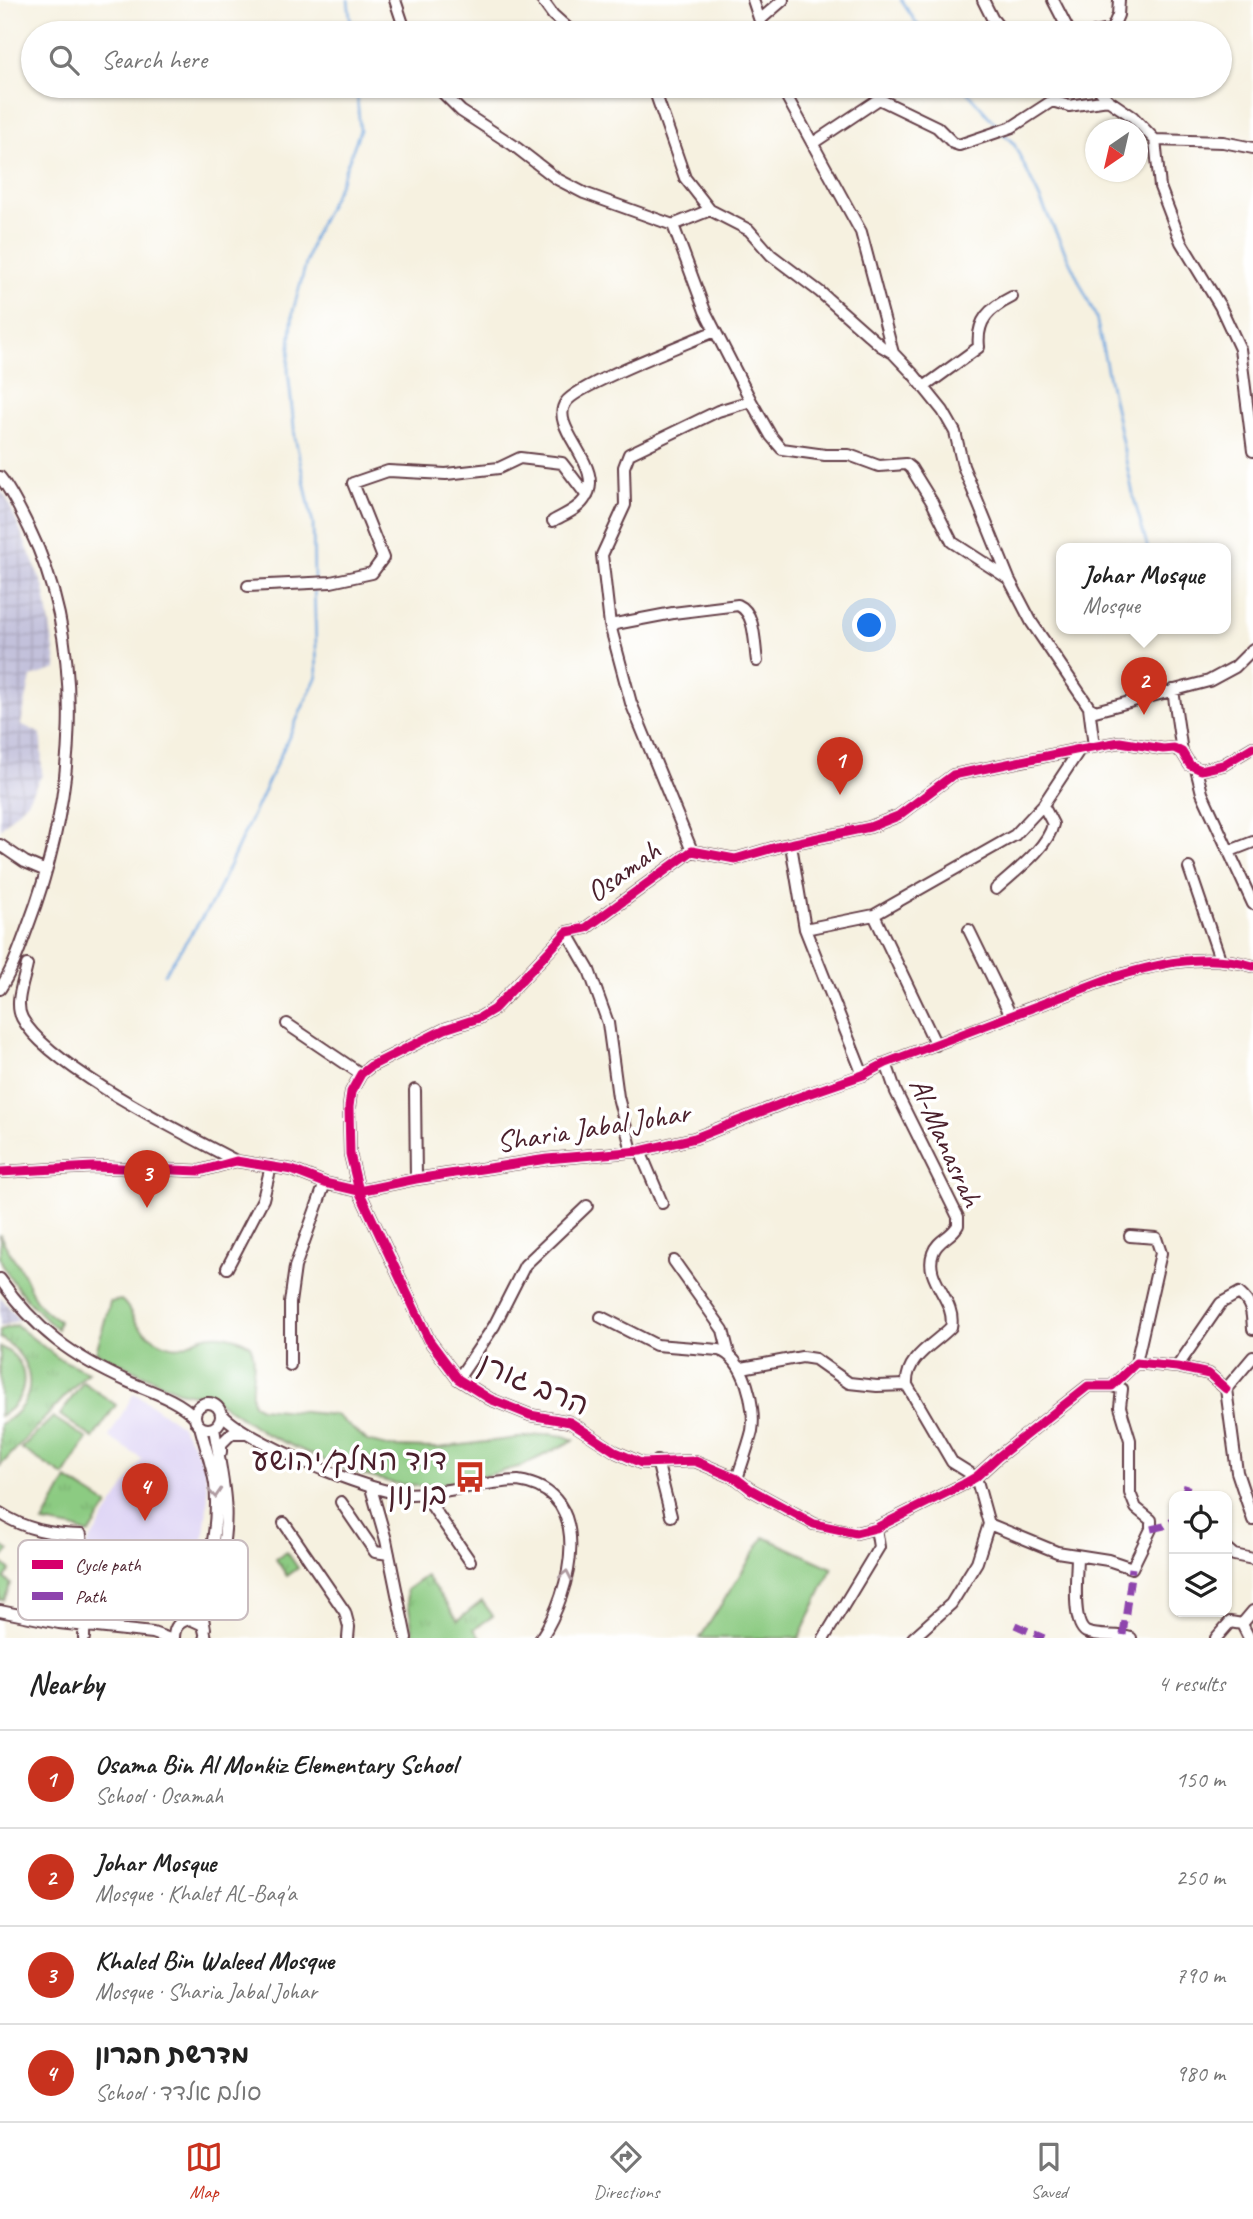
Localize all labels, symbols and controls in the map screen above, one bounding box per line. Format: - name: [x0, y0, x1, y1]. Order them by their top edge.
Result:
- search box: [21, 21, 1232, 98]
- icon: search: [45, 41, 83, 79]
- text: Search here: [101, 43, 207, 76]
- north arrow: [1085, 119, 1148, 182]
- popup: [1056, 543, 1231, 634]
- text: Johar Mosque: [1083, 558, 1204, 591]
- text: Mosque: [1083, 591, 1140, 620]
- your location: [852, 608, 886, 642]
- pin: 2: [1121, 657, 1167, 715]
- pin: 1: [817, 737, 863, 795]
- street label: Osamah: [578, 831, 668, 911]
- street label: Al-Manasrah: [901, 1072, 992, 1214]
- street label: Sharia Jabal Johar: [494, 1093, 694, 1161]
- pin: 3: [124, 1150, 170, 1208]
- street label: הרב גורן: [473, 1344, 595, 1424]
- place label: דוד המלך/יהושע בן נון: [252, 1441, 447, 1513]
- bus stop icon: דוד המלך/יהושע בן נון: [453, 1460, 487, 1494]
- pin: 4: [122, 1463, 168, 1521]
- one-way arrow: [207, 1488, 222, 1499]
- map controls: [1169, 1491, 1232, 1617]
- button: locate: [1169, 1491, 1232, 1554]
- legend: [18, 1540, 248, 1620]
- text: Cycle path: [75, 1553, 141, 1577]
- button: layers: [1169, 1554, 1232, 1617]
- one-way arrow: [558, 1569, 573, 1581]
- text: Path: [75, 1585, 108, 1609]
- text: Nearby: [28, 1665, 104, 1703]
- text: 4 results: [1158, 1669, 1225, 1698]
- text: Osama Bin Al Monkiz Elementary School: [95, 1748, 457, 1781]
- text: 1: [46, 1765, 56, 1794]
- text: 150 m: [1176, 1765, 1225, 1794]
- text: School · Osamah: [95, 1781, 223, 1810]
- text: Johar Mosque: [95, 1846, 216, 1879]
- text: 2: [46, 1863, 56, 1892]
- text: 250 m: [1176, 1863, 1225, 1892]
- text: Mosque · Khalet AL-Baq'a: [95, 1879, 297, 1908]
- text: Khaled Bin Waleed Mosque: [95, 1944, 334, 1977]
- text: 3: [46, 1961, 56, 1990]
- text: 790 m: [1176, 1961, 1225, 1990]
- text: Mosque · Sharia Jabal Johar: [95, 1977, 317, 2006]
- text: מדרשת חברון: [95, 2038, 249, 2071]
- text: 4: [46, 2059, 56, 2088]
- text: 980 m: [1176, 2059, 1225, 2088]
- text: School · סולם אלדד: [95, 2078, 262, 2107]
- tab: Map: [185, 2138, 223, 2204]
- tab: Directions: [593, 2138, 660, 2204]
- tab: Saved: [1030, 2138, 1068, 2204]

